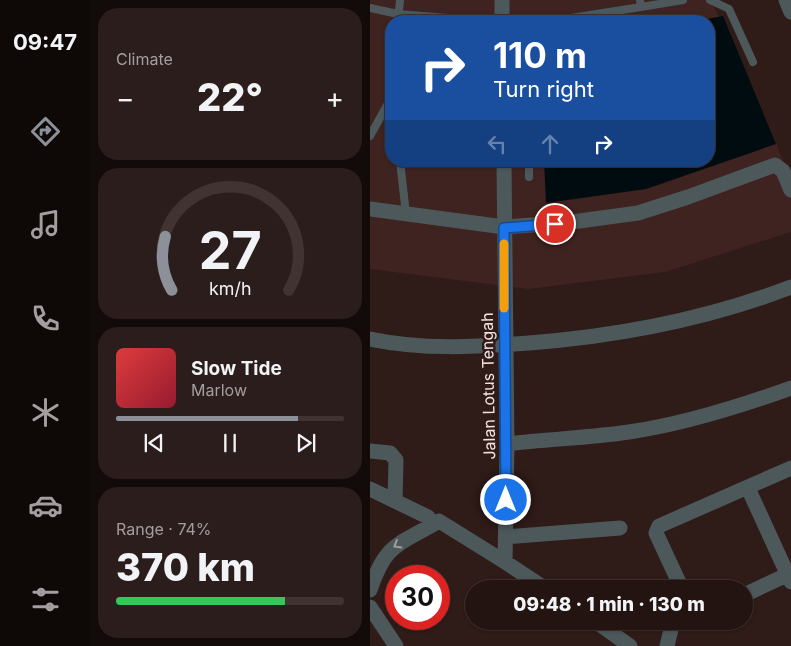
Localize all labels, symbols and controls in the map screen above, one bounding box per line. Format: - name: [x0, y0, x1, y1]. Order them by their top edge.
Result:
- text: 09:47: [13, 29, 77, 55]
- text: 110 m: [493, 34, 587, 76]
- icon: right: [410, 35, 475, 100]
- text: Climate: [116, 49, 173, 69]
- text: 22°: [197, 74, 263, 120]
- text: Turn right: [493, 76, 594, 102]
- text: −: [116, 81, 135, 115]
- text: +: [325, 81, 344, 115]
- icon: directions: [28, 114, 63, 149]
- icon: left: [483, 130, 511, 158]
- icon: ahead: [536, 130, 564, 158]
- icon: right: [589, 130, 617, 158]
- pin: [534, 203, 576, 245]
- icon: music: [28, 207, 63, 242]
- icon: arrive: [541, 210, 569, 238]
- text: 27: [199, 219, 262, 282]
- text: km/h: [209, 278, 251, 299]
- icon: phone: [28, 301, 63, 336]
- street label: Jalan Lotus Tengah: [477, 312, 499, 460]
- text: Slow Tide: [191, 357, 282, 380]
- text: Marlow: [191, 380, 247, 400]
- icon: climate: [28, 395, 63, 430]
- icon: previous: [140, 429, 168, 457]
- icon: pause: [216, 429, 244, 457]
- icon: next: [292, 429, 320, 457]
- position arrow: [479, 473, 531, 525]
- icon: car: [28, 488, 63, 523]
- text: Range · 74%: [116, 519, 212, 539]
- one-way arrow: [394, 539, 403, 549]
- text: 370 km: [116, 544, 255, 590]
- speed limit sign: 30: [385, 565, 450, 630]
- icon: filters: [28, 582, 63, 617]
- text: 09:48 · 1 min · 130 m: [513, 593, 705, 616]

